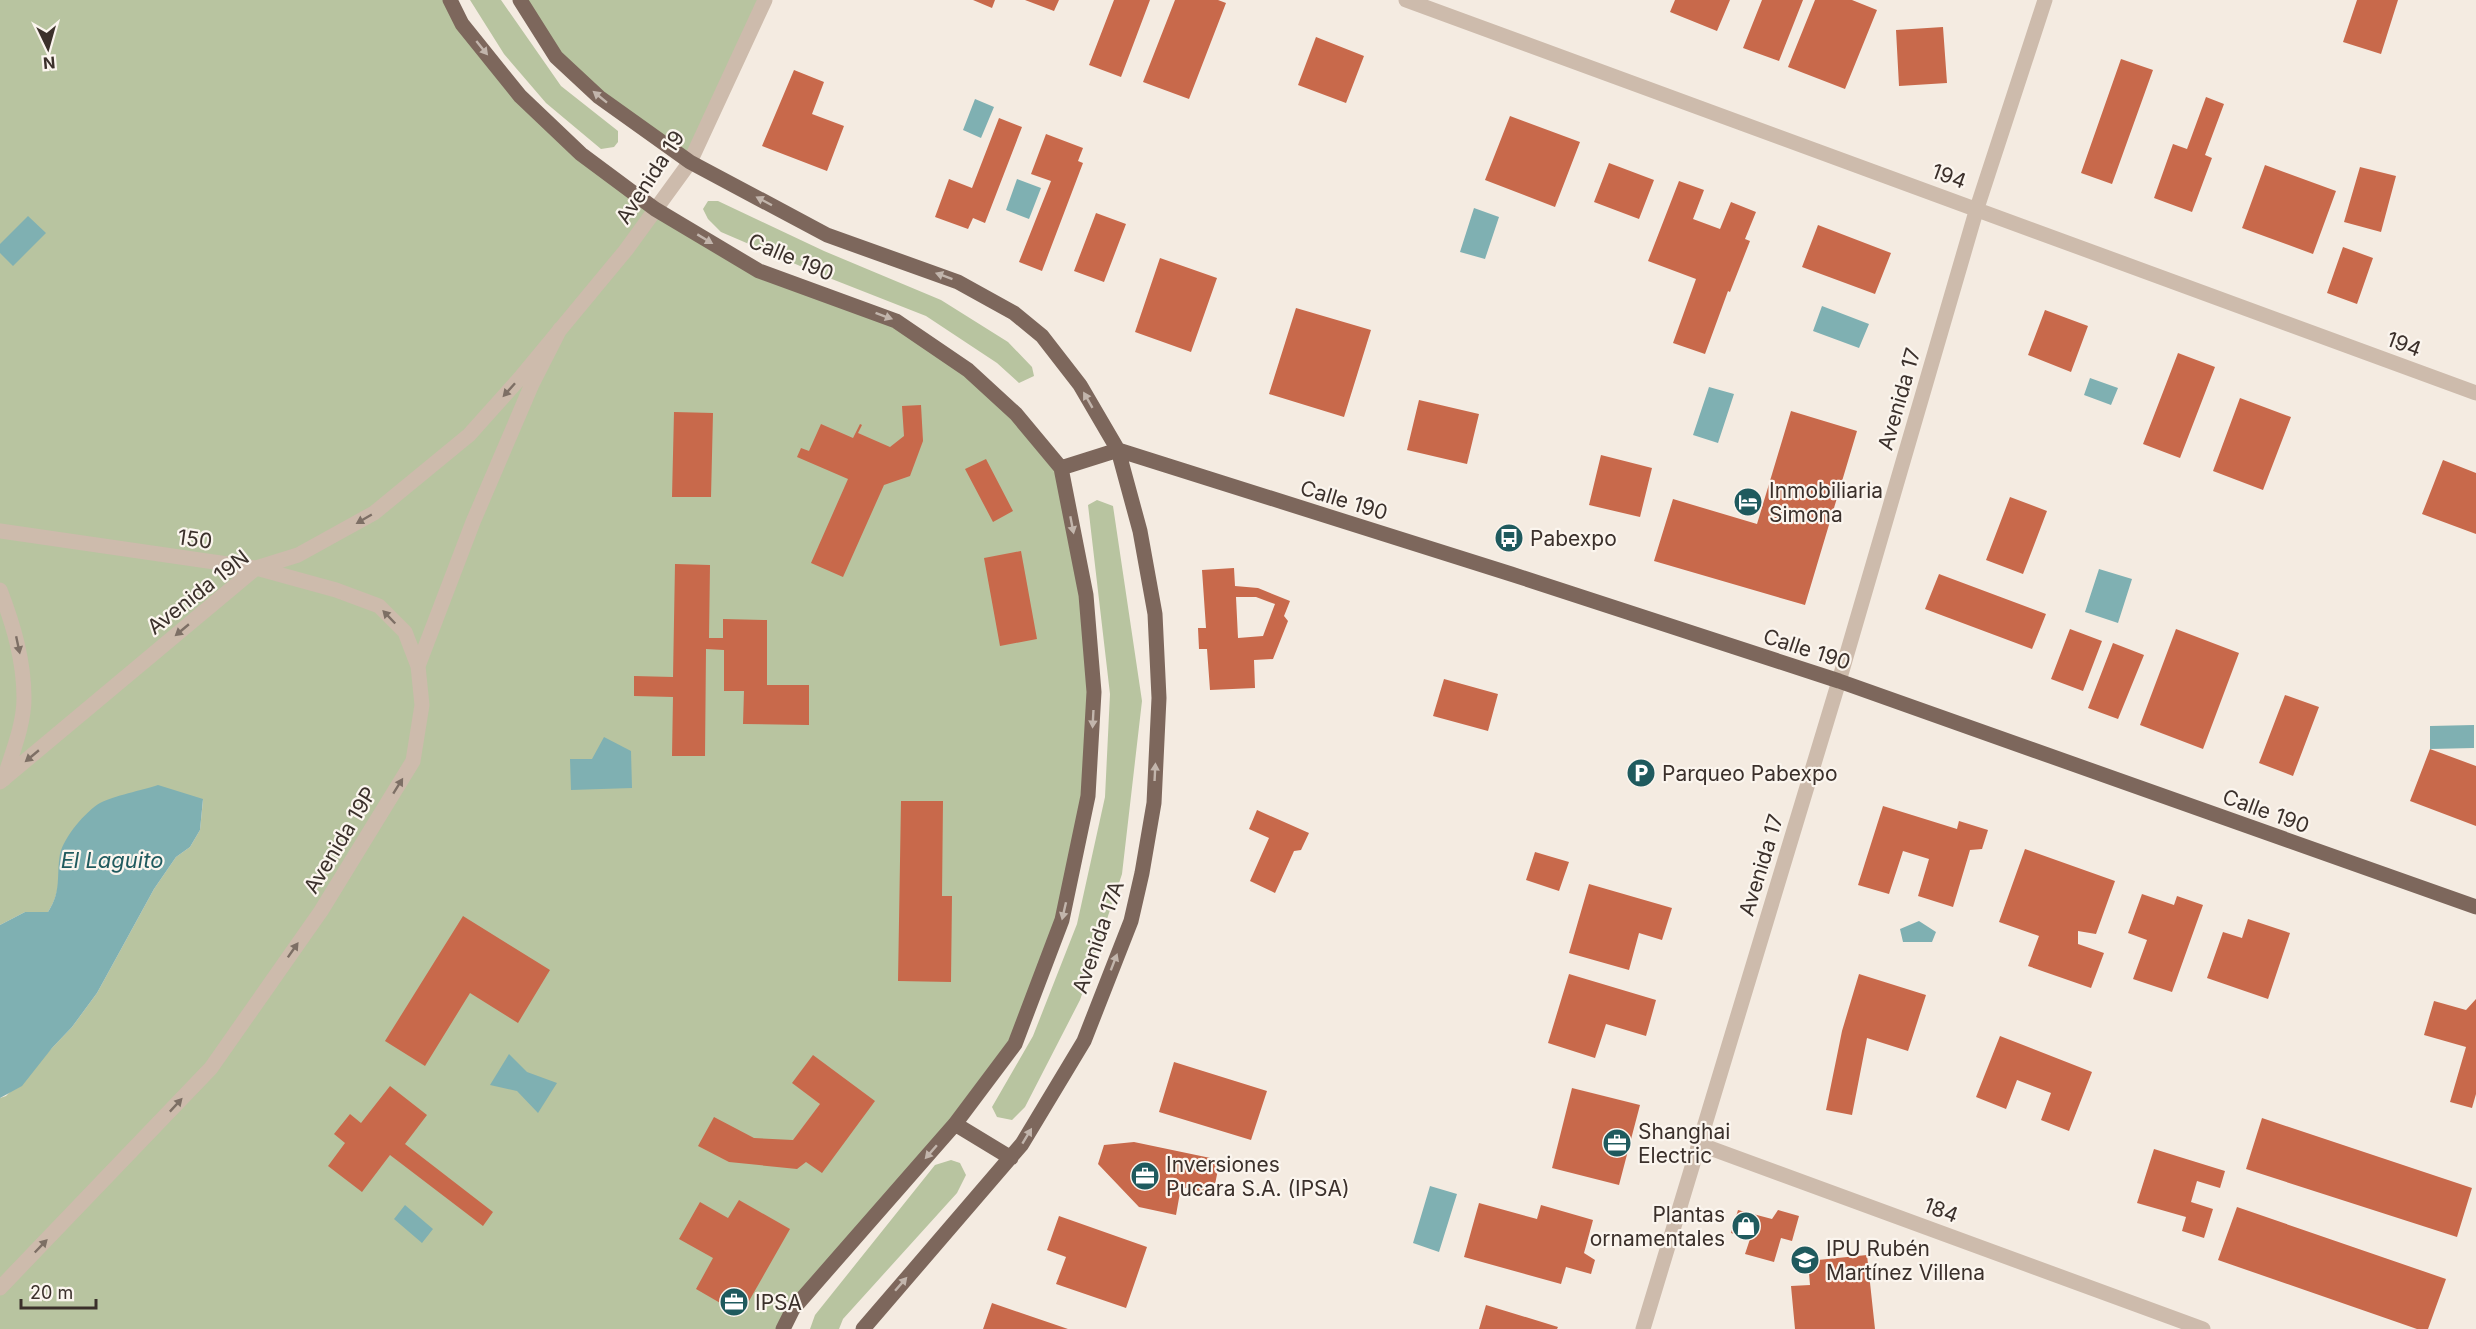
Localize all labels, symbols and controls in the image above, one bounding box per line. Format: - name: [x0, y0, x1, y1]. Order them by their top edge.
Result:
- north arrow: [18, 18, 78, 78]
- one-way arrow: [475, 41, 488, 56]
- text: N: [42, 52, 56, 73]
- one-way arrow: [592, 90, 608, 103]
- street label: Avenida 19: [611, 126, 689, 228]
- street label: 194: [1928, 158, 1970, 194]
- one-way arrow: [755, 196, 772, 206]
- street label: Calle 190: [745, 228, 837, 286]
- one-way arrow: [697, 234, 714, 244]
- one-way arrow: [934, 271, 952, 281]
- one-way arrow: [875, 312, 893, 321]
- street label: 194: [2383, 326, 2425, 362]
- street label: Avenida 17: [1872, 345, 1926, 453]
- one-way arrow: [503, 382, 516, 397]
- one-way arrow: [1083, 392, 1094, 408]
- street label: Calle 190: [1297, 475, 1391, 525]
- place label: Inmobiliaria Simona: [1769, 478, 1883, 527]
- hotel icon: Inmobiliaria Simona: [1732, 486, 1764, 518]
- one-way arrow: [355, 513, 372, 523]
- one-way arrow: [1068, 516, 1077, 535]
- bus stop icon: Pabexpo: [1493, 522, 1525, 554]
- street label: 150: [176, 524, 214, 554]
- place label: Pabexpo: [1530, 526, 1617, 551]
- street label: Avenida 19N: [142, 545, 254, 639]
- one-way arrow: [383, 610, 397, 624]
- one-way arrow: [175, 623, 190, 636]
- street label: Calle 190: [1760, 623, 1854, 675]
- one-way arrow: [13, 636, 23, 654]
- one-way arrow: [1088, 709, 1097, 728]
- one-way arrow: [24, 749, 40, 762]
- parking icon: Parqueo Pabexpo: [1625, 757, 1657, 789]
- place label: Parqueo Pabexpo: [1662, 761, 1838, 786]
- one-way arrow: [1151, 763, 1160, 782]
- one-way arrow: [392, 778, 403, 794]
- street label: Avenida 19P: [298, 782, 382, 898]
- street label: Calle 190: [2219, 784, 2313, 838]
- street label: Avenida 17: [1734, 811, 1788, 919]
- water label: El Laguito: [61, 847, 163, 873]
- street label: Avenida 17A: [1067, 877, 1129, 997]
- one-way arrow: [1058, 902, 1068, 920]
- one-way arrow: [287, 943, 299, 959]
- one-way arrow: [1110, 953, 1120, 971]
- one-way arrow: [168, 1099, 182, 1113]
- place label: Shanghai Electric: [1638, 1119, 1730, 1168]
- office icon: Shanghai Electric: [1601, 1127, 1633, 1159]
- one-way arrow: [1022, 1128, 1033, 1144]
- one-way arrow: [924, 1144, 937, 1160]
- place label: Inversiones Pucara S.A. (IPSA): [1166, 1152, 1350, 1201]
- office icon: Inversiones Pucara S.A. (IPSA): [1129, 1160, 1161, 1192]
- street label: 184: [1920, 1192, 1962, 1228]
- place label: Plantas ornamentales: [1590, 1202, 1725, 1251]
- shop icon: Plantas ornamentales: [1730, 1210, 1762, 1242]
- place label: IPU Rubén Martínez Villena: [1826, 1236, 1985, 1285]
- one-way arrow: [34, 1239, 48, 1254]
- school or university icon: IPU Rubén Martínez Villena: [1789, 1244, 1821, 1276]
- scale bar: [21, 1272, 96, 1310]
- one-way arrow: [894, 1277, 907, 1292]
- text: 20 m: [30, 1282, 73, 1303]
- office icon: IPSA: [718, 1286, 750, 1318]
- place label: IPSA: [755, 1290, 802, 1315]

